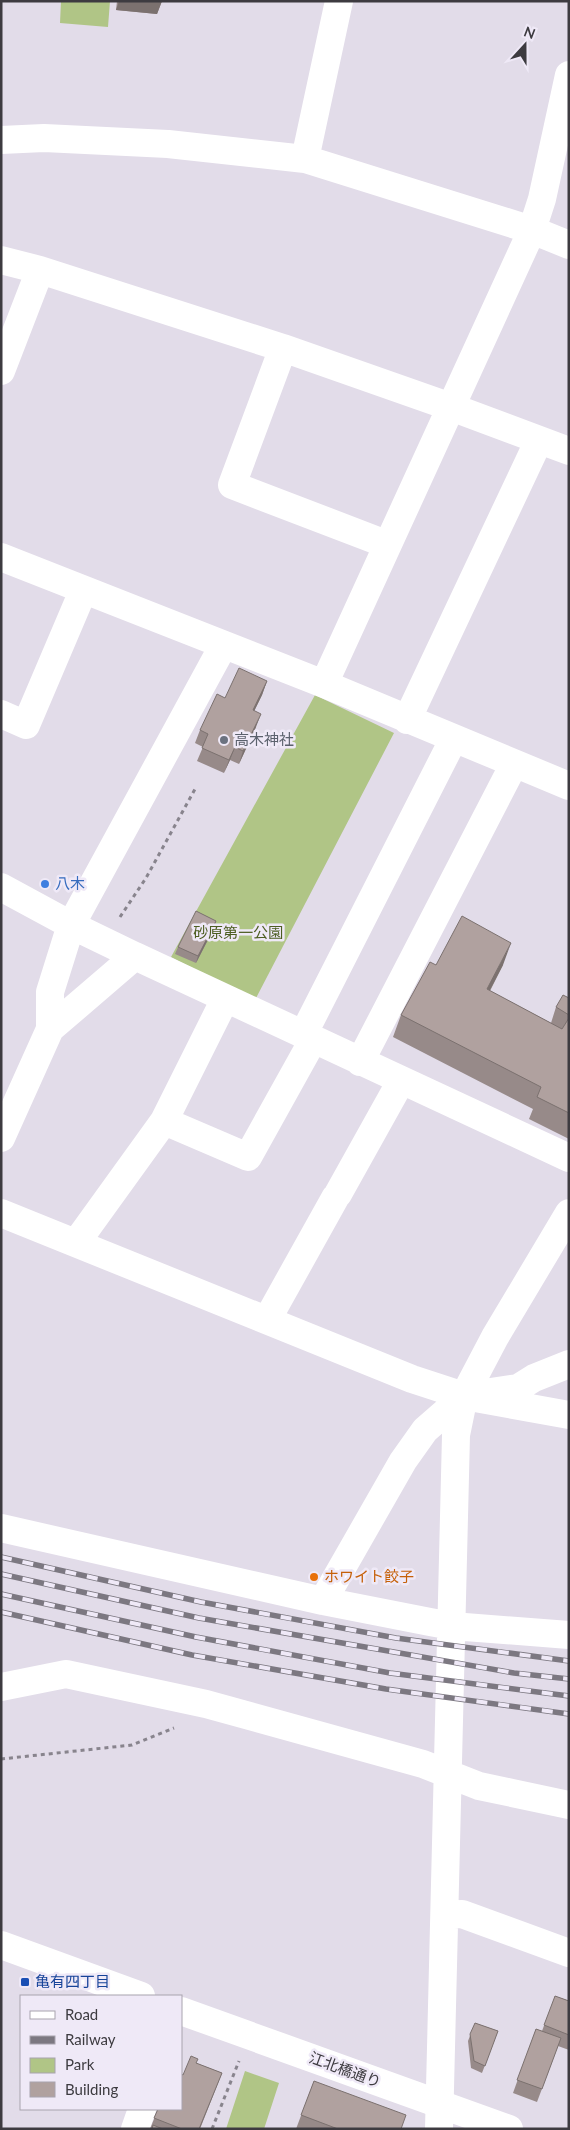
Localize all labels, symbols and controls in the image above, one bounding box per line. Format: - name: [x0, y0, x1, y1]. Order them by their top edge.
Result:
- north arrow: [500, 20, 550, 70]
- text: N: [522, 23, 538, 42]
- place label: 高木神社: [234, 730, 294, 748]
- marker: 高木神社: [218, 734, 230, 746]
- place label: 八木: [55, 874, 85, 892]
- marker: 八木: [39, 878, 51, 890]
- park label: 砂原第一公園: [193, 923, 283, 941]
- place label: ホワイト餃子: [324, 1567, 414, 1585]
- marker: ホワイト餃子: [308, 1571, 320, 1583]
- place label: 亀有四丁目: [35, 1972, 110, 1990]
- marker: 亀有四丁目: [19, 1976, 31, 1988]
- legend: [20, 1995, 182, 2110]
- text: Road: [65, 2005, 98, 2023]
- text: Railway: [65, 2030, 116, 2048]
- street label: 江北橋通り: [307, 2048, 384, 2090]
- text: Park: [65, 2055, 95, 2073]
- text: Building: [65, 2080, 118, 2098]

